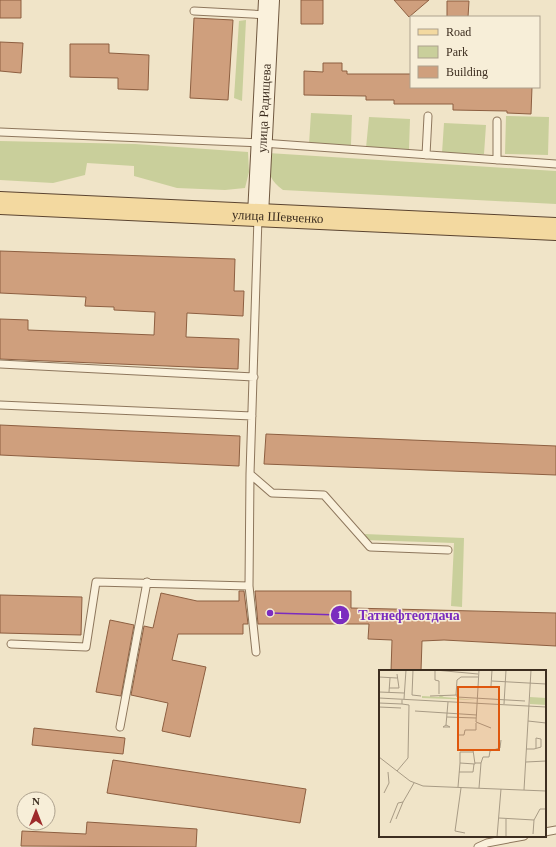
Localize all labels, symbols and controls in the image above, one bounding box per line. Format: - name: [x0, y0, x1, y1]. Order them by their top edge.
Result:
- legend: [410, 16, 540, 88]
- text: Road: [446, 25, 471, 39]
- text: Park: [446, 45, 468, 59]
- street label: улица Радищева: [254, 63, 273, 153]
- text: Building: [446, 65, 488, 79]
- street label: улица Шевченко: [232, 206, 324, 226]
- callout: Татнефтеотдача: [330, 602, 468, 628]
- text: 1: [337, 608, 343, 622]
- text: Татнефтеотдача: [358, 608, 460, 623]
- inset map: [379, 670, 546, 837]
- north arrow: [16, 791, 56, 831]
- text: N: [32, 795, 40, 807]

